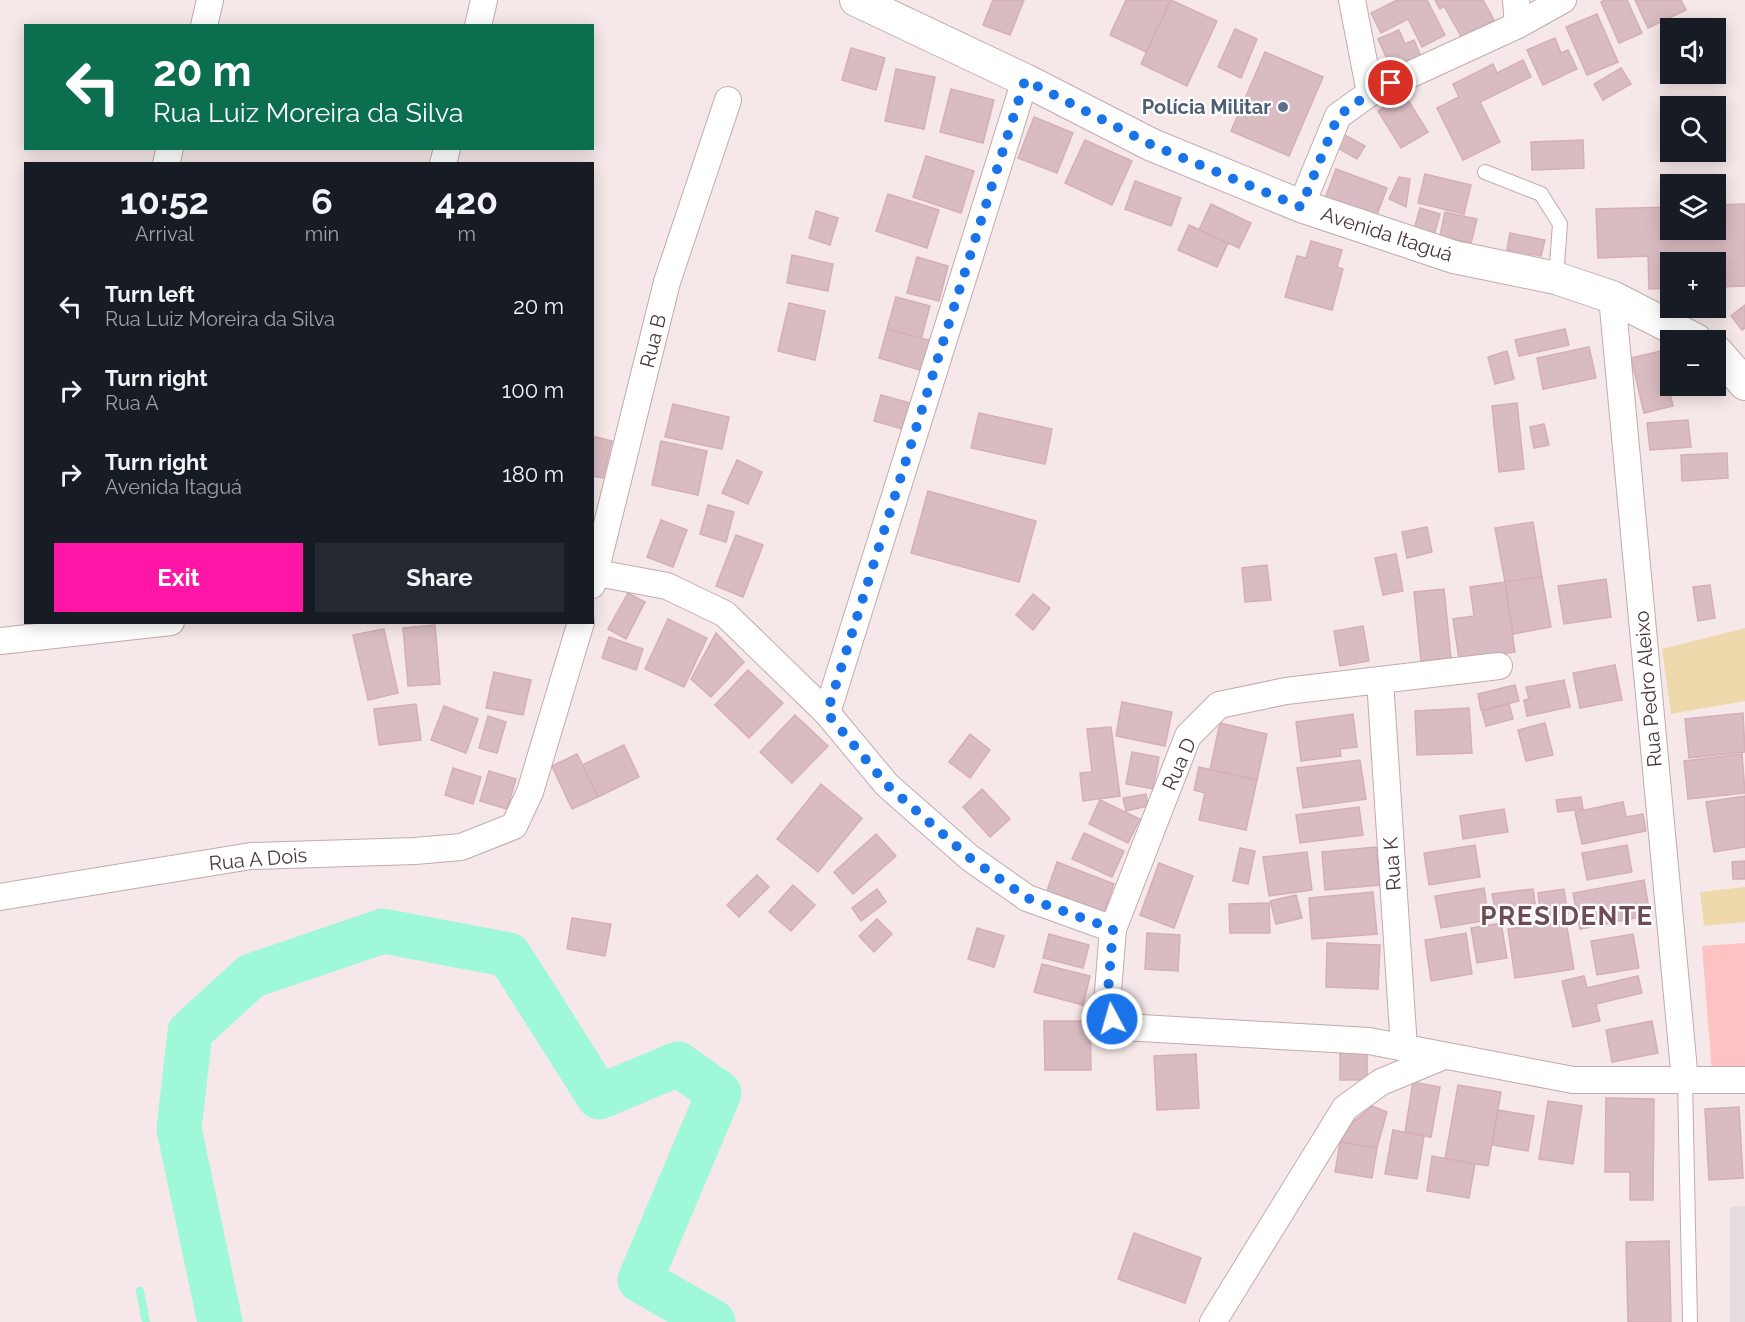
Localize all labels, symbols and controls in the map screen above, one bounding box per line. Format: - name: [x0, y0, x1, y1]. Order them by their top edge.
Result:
- map controls: [1660, 18, 1726, 396]
- button: sound: [1660, 18, 1726, 84]
- text: 20 m: [153, 47, 252, 96]
- icon: left: [54, 48, 132, 126]
- pin: [1365, 57, 1416, 108]
- icon: arrive: [1374, 66, 1407, 99]
- place label: Polícia Militar: [1142, 95, 1271, 119]
- button: search: [1660, 96, 1726, 162]
- text: Rua Luiz Moreira da Silva: [153, 97, 463, 128]
- marker: Polícia Militar: [1276, 100, 1290, 114]
- button: layers: [1660, 174, 1726, 240]
- text: 10:52: [120, 180, 209, 222]
- text: 6: [311, 180, 333, 222]
- text: 420: [435, 180, 498, 222]
- street label: Avenida Itaguá: [1318, 201, 1456, 267]
- text: Arrival: [135, 222, 194, 246]
- text: min: [305, 222, 339, 246]
- text: m: [457, 222, 476, 246]
- button: +: [1660, 252, 1726, 318]
- text: Turn left: [105, 281, 195, 307]
- icon: left: [54, 290, 87, 323]
- text: 20 m: [513, 293, 564, 319]
- text: Rua Luiz Moreira da Silva: [105, 307, 335, 331]
- street label: Rua B: [635, 312, 671, 370]
- button: −: [1660, 330, 1726, 396]
- text: Turn right: [105, 365, 208, 391]
- icon: right: [54, 374, 87, 407]
- text: 100 m: [502, 377, 564, 403]
- text: Rua A: [105, 391, 159, 415]
- text: Turn right: [105, 449, 208, 475]
- icon: right: [54, 458, 87, 491]
- text: 180 m: [502, 461, 564, 487]
- text: Avenida Itaguá: [105, 475, 242, 499]
- button: Exit: [54, 543, 303, 612]
- button: Share: [315, 543, 564, 612]
- street label: Rua Pedro Aleixo: [1629, 610, 1667, 768]
- street label: Rua D: [1157, 734, 1201, 794]
- street label: Rua K: [1378, 836, 1406, 892]
- street label: Rua A Dois: [208, 843, 308, 875]
- district label: PRESIDENTE: [1480, 901, 1654, 931]
- position arrow: [1080, 987, 1144, 1051]

